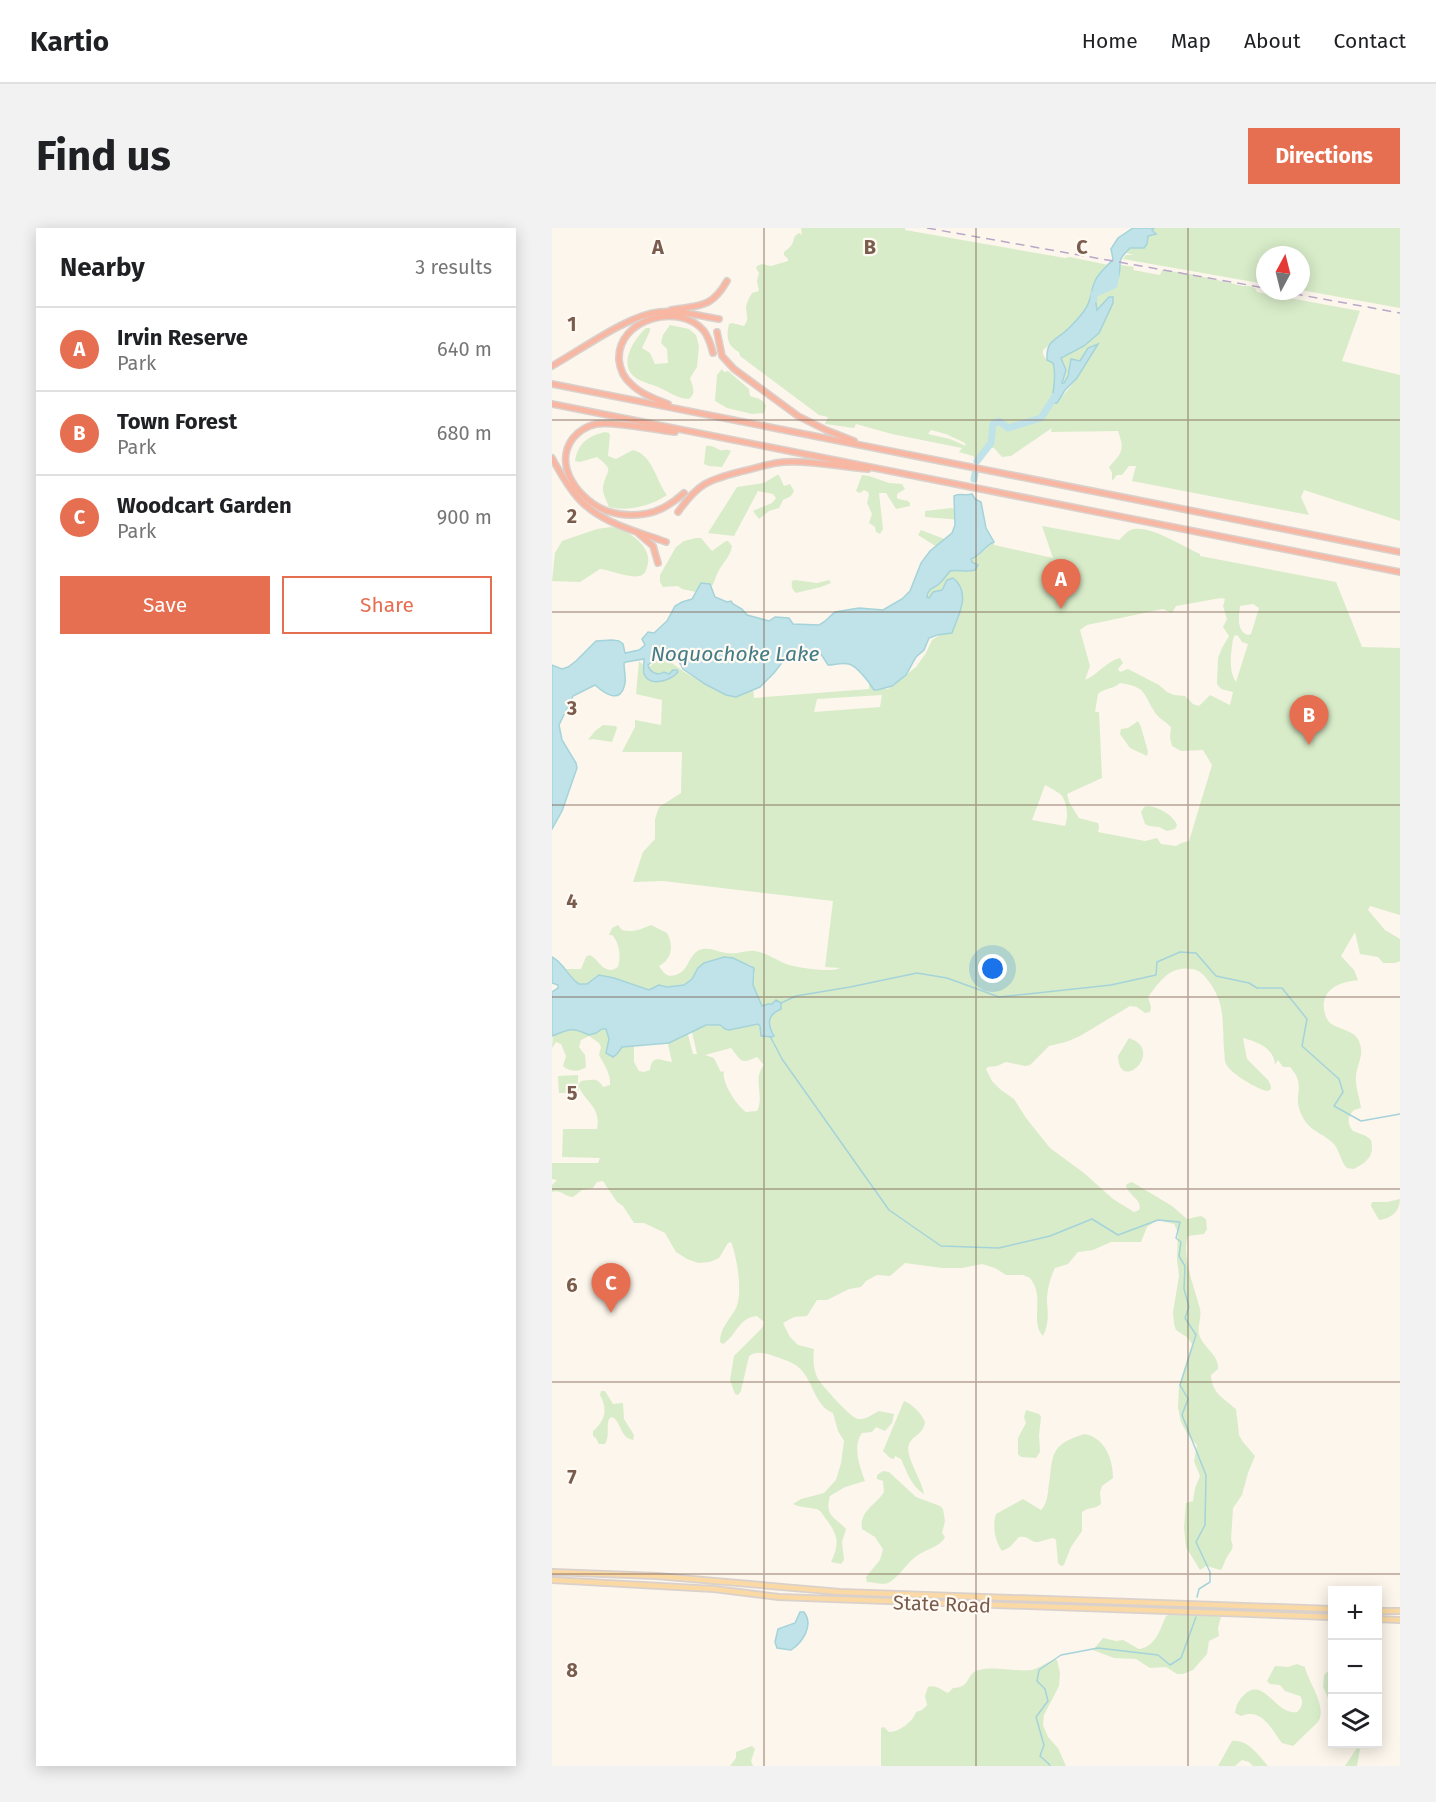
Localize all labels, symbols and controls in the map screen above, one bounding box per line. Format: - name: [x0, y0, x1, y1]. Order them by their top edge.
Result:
- text: Kartio: [30, 25, 109, 58]
- text: Home: [1082, 28, 1138, 54]
- text: Map: [1171, 28, 1211, 54]
- text: About: [1244, 28, 1301, 54]
- text: Contact: [1334, 28, 1406, 54]
- button: Directions: [1248, 128, 1400, 184]
- text: Find us: [36, 131, 171, 181]
- text: A: [651, 235, 665, 259]
- text: B: [864, 235, 876, 259]
- text: C: [1076, 235, 1088, 259]
- north arrow: [1256, 246, 1310, 300]
- text: Nearby: [60, 252, 145, 283]
- text: 3 results: [415, 255, 492, 279]
- text: 1: [567, 312, 577, 336]
- text: Irvin Reserve: [117, 324, 248, 351]
- text: A: [74, 337, 85, 361]
- text: 640 m: [437, 337, 492, 361]
- text: Park: [117, 351, 156, 375]
- text: Town Forest: [117, 408, 237, 435]
- text: B: [73, 421, 86, 445]
- text: 680 m: [437, 421, 492, 445]
- text: Park: [117, 435, 156, 459]
- text: Woodcart Garden: [117, 492, 292, 519]
- text: 2: [567, 504, 577, 528]
- text: C: [74, 505, 85, 529]
- text: 900 m: [437, 505, 492, 529]
- text: Park: [117, 519, 156, 543]
- pin: A: [1042, 560, 1080, 609]
- button: Save: [60, 576, 270, 634]
- button: Share: [282, 576, 492, 634]
- water label: Noquochoke Lake: [651, 641, 820, 667]
- text: 3: [566, 696, 577, 720]
- pin: B: [1290, 696, 1329, 745]
- text: 4: [566, 889, 578, 913]
- your location: [978, 954, 1007, 983]
- text: 5: [567, 1081, 578, 1105]
- pin: C: [592, 1264, 630, 1313]
- text: 6: [566, 1273, 578, 1297]
- text: 7: [567, 1465, 577, 1489]
- map controls: [1328, 1586, 1382, 1748]
- button: +: [1328, 1586, 1382, 1640]
- street label: State Road: [893, 1590, 991, 1618]
- button: −: [1328, 1640, 1382, 1694]
- text: 8: [566, 1658, 578, 1682]
- button: layers: [1328, 1694, 1382, 1748]

